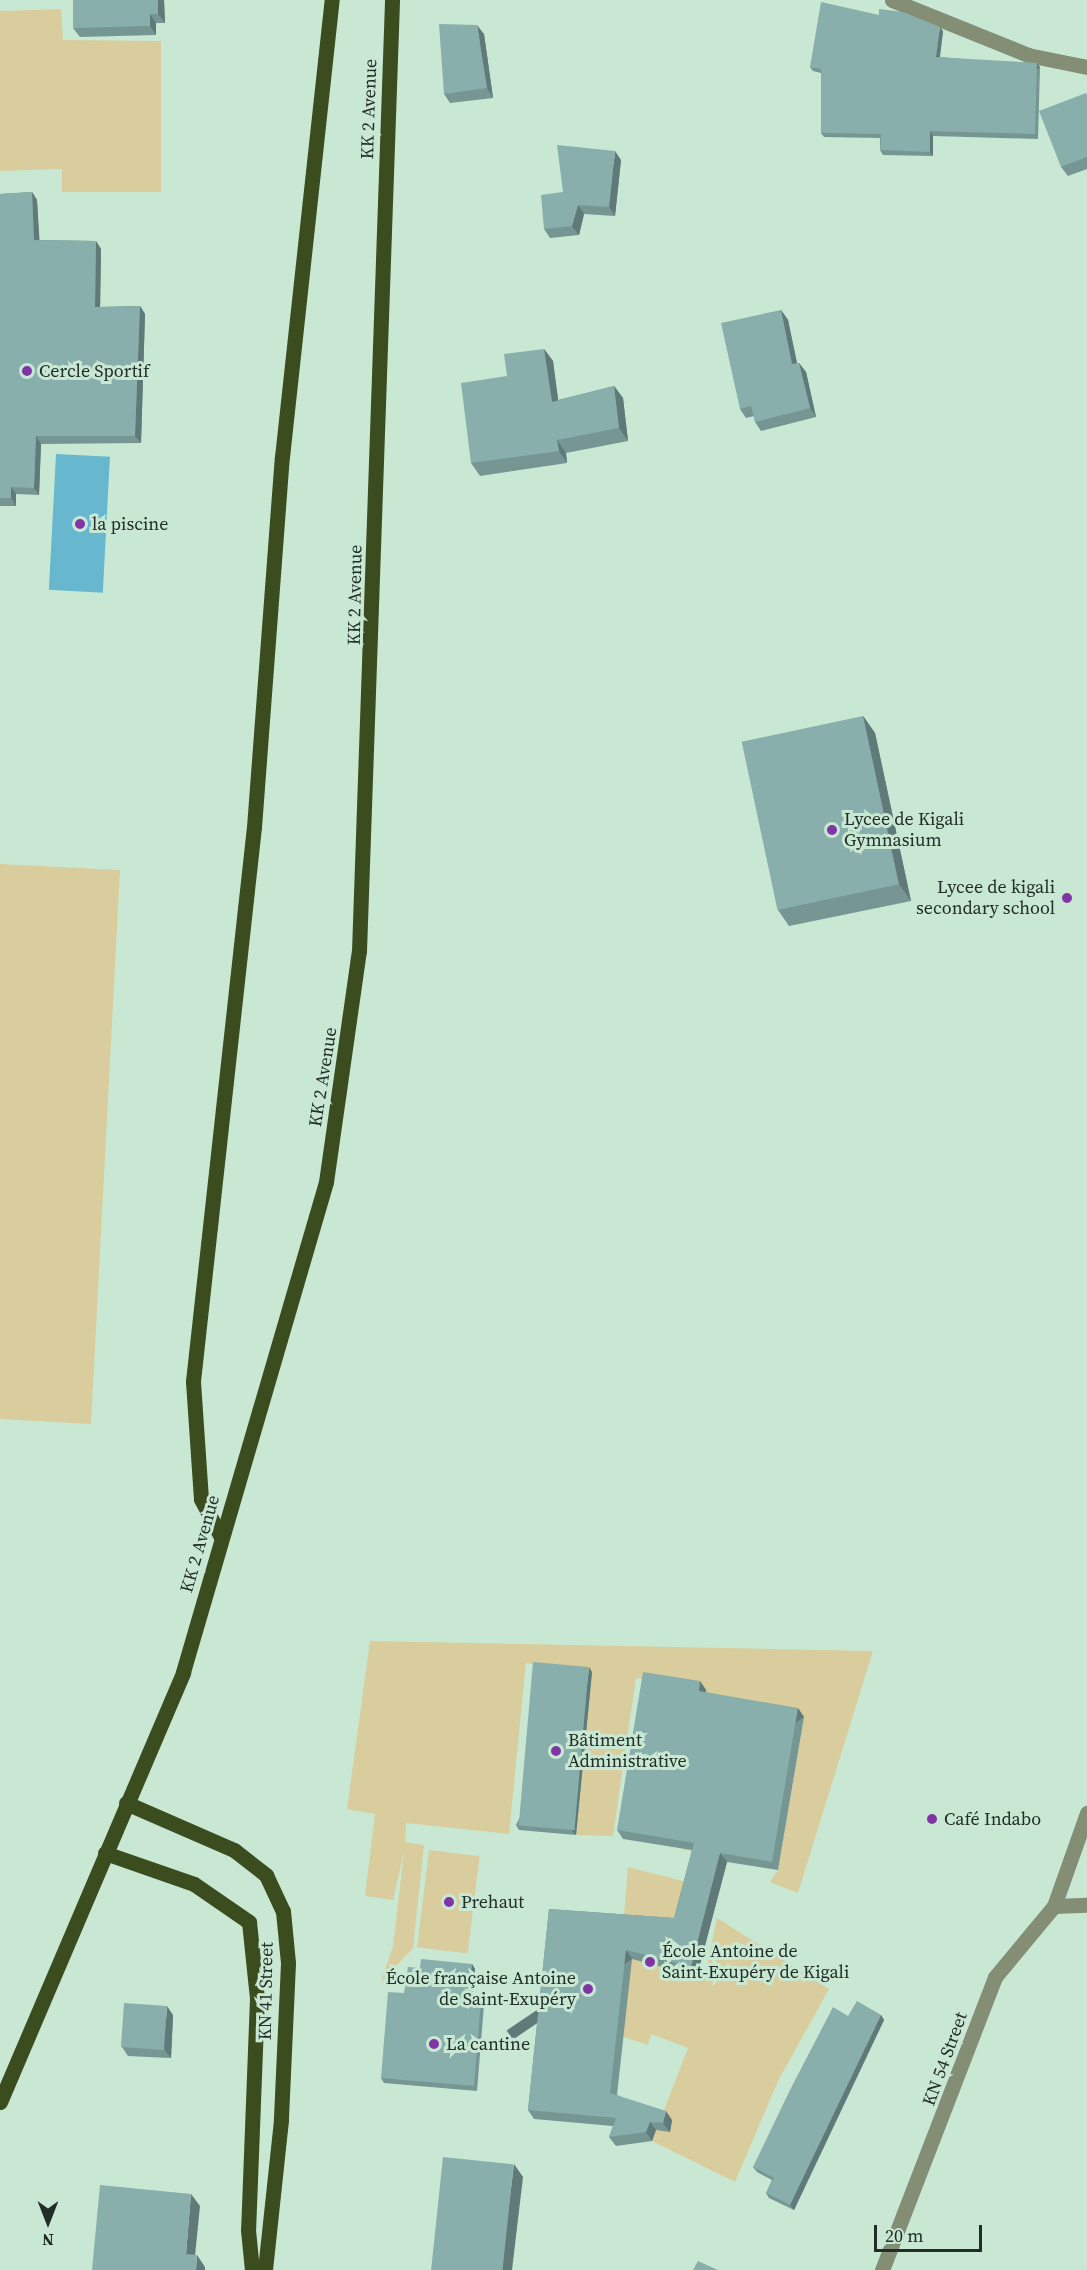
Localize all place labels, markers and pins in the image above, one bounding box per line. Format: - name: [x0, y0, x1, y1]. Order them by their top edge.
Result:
- place label: Cercle Sportif: [39, 360, 149, 382]
- marker: Cercle Sportif: [20, 364, 34, 378]
- place label: la piscine: [92, 513, 168, 535]
- marker: la piscine: [73, 517, 87, 531]
- place label: Lycee de Kigali Gymnasium: [844, 809, 964, 852]
- marker: Lycee de Kigali Gymnasium: [825, 823, 839, 837]
- place label: Lycee de kigali secondary school: [916, 877, 1055, 920]
- marker: Lycee de kigali secondary school: [1060, 891, 1074, 905]
- place label: Bâtiment Administrative: [568, 1730, 687, 1772]
- marker: Bâtiment Administrative: [549, 1744, 563, 1758]
- place label: Café Indabo: [944, 1808, 1041, 1830]
- marker: Café Indabo: [925, 1812, 939, 1826]
- place label: Prehaut: [461, 1891, 524, 1913]
- marker: Prehaut: [442, 1895, 456, 1909]
- place label: École Antoine de Saint-Exupéry de Kigali: [662, 1941, 849, 1984]
- marker: École Antoine de Saint-Exupéry de Kigali: [643, 1955, 657, 1969]
- place label: École française Antoine de Saint-Exupéry: [386, 1968, 576, 2010]
- marker: École française Antoine de Saint-Exupéry: [581, 1982, 595, 1996]
- place label: La cantine: [446, 2033, 530, 2055]
- marker: La cantine: [427, 2037, 441, 2051]

